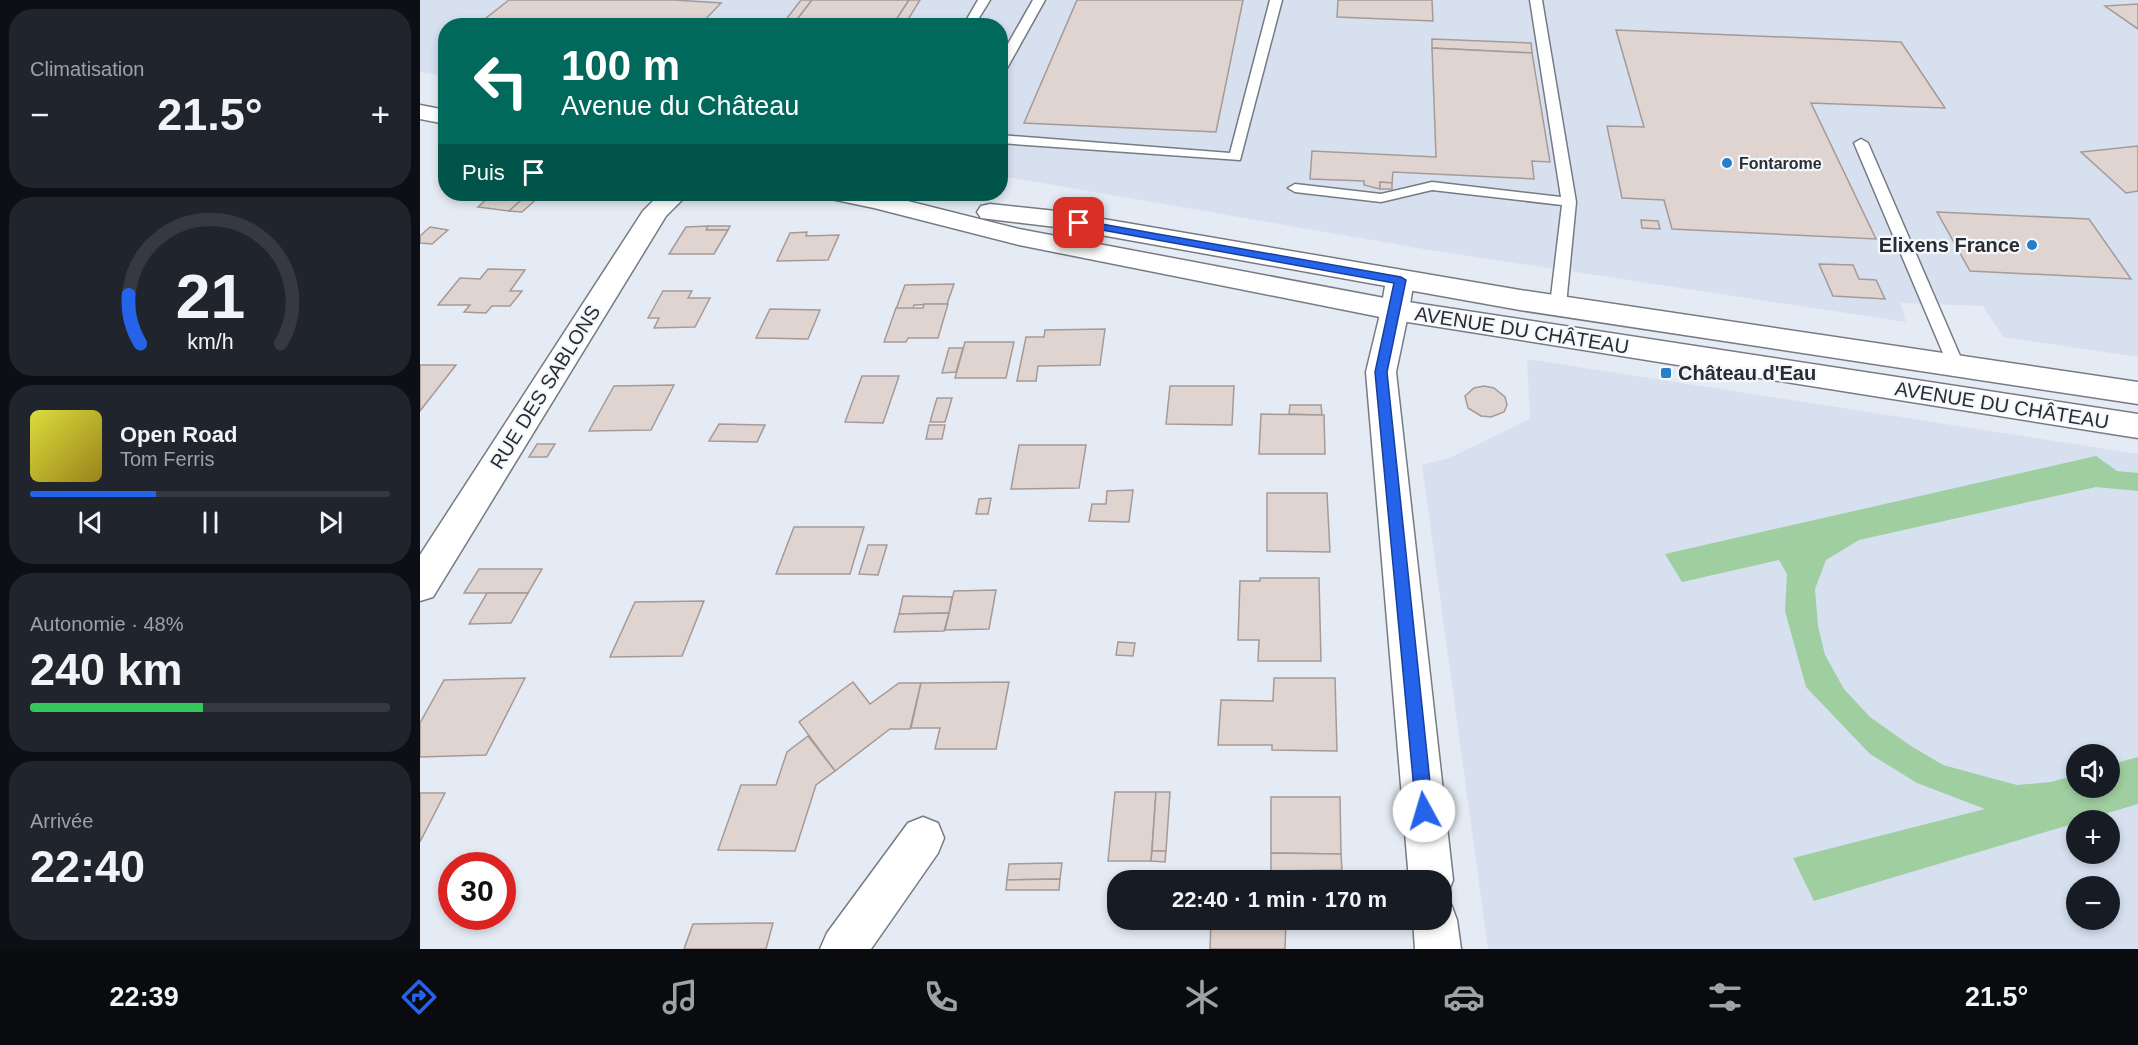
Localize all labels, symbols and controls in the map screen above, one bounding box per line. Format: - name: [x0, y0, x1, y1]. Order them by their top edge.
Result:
- icon: left: [462, 42, 540, 120]
- text: 100 m: [561, 42, 680, 89]
- text: Climatisation: [30, 58, 144, 80]
- text: 21.5°: [157, 89, 263, 140]
- text: Avenue du Château: [561, 91, 799, 121]
- text: −: [30, 96, 49, 133]
- text: +: [371, 96, 390, 133]
- place label: Fontarome: [1739, 155, 1822, 172]
- icon: arrive: [517, 156, 550, 189]
- marker: Fontarome: [1720, 156, 1734, 170]
- text: Puis: [462, 160, 505, 185]
- pin: [1053, 197, 1104, 248]
- icon: arrive: [1062, 206, 1095, 239]
- place label: Elixens France: [1879, 234, 2020, 256]
- marker: Elixens France: [2025, 238, 2039, 252]
- text: 21: [175, 262, 245, 331]
- street label: RUE DES SABLONS: [486, 301, 604, 473]
- street label: AVENUE DU CHÂTEAU: [1413, 302, 1631, 358]
- text: km/h: [187, 330, 233, 354]
- place label: Château d'Eau: [1678, 362, 1816, 384]
- marker: Château d'Eau: [1659, 366, 1673, 380]
- street label: AVENUE DU CHÂTEAU: [1893, 377, 2111, 433]
- text: Open Road: [120, 422, 237, 447]
- text: Tom Ferris: [120, 448, 214, 470]
- icon: previous: [74, 506, 107, 539]
- icon: pause: [194, 506, 227, 539]
- icon: next: [314, 506, 347, 539]
- text: Autonomie · 48%: [30, 613, 183, 635]
- text: 240 km: [30, 644, 183, 695]
- map controls: [2066, 744, 2120, 930]
- button: sound: [2066, 744, 2120, 798]
- position arrow: [1392, 779, 1456, 843]
- text: Arrivée: [30, 810, 93, 832]
- button: +: [2066, 810, 2120, 864]
- text: 22:40: [30, 841, 145, 892]
- speed limit sign: 30: [438, 852, 516, 930]
- button: −: [2066, 876, 2120, 930]
- text: 22:40 · 1 min · 170 m: [1172, 887, 1387, 912]
- icon: directions: [398, 976, 440, 1018]
- icon: music: [659, 976, 701, 1018]
- icon: phone: [920, 976, 962, 1018]
- icon: climate: [1181, 976, 1223, 1018]
- icon: car: [1443, 976, 1485, 1018]
- icon: filters: [1704, 976, 1746, 1018]
- text: 22:39: [110, 982, 179, 1012]
- text: 21.5°: [1965, 982, 2028, 1012]

